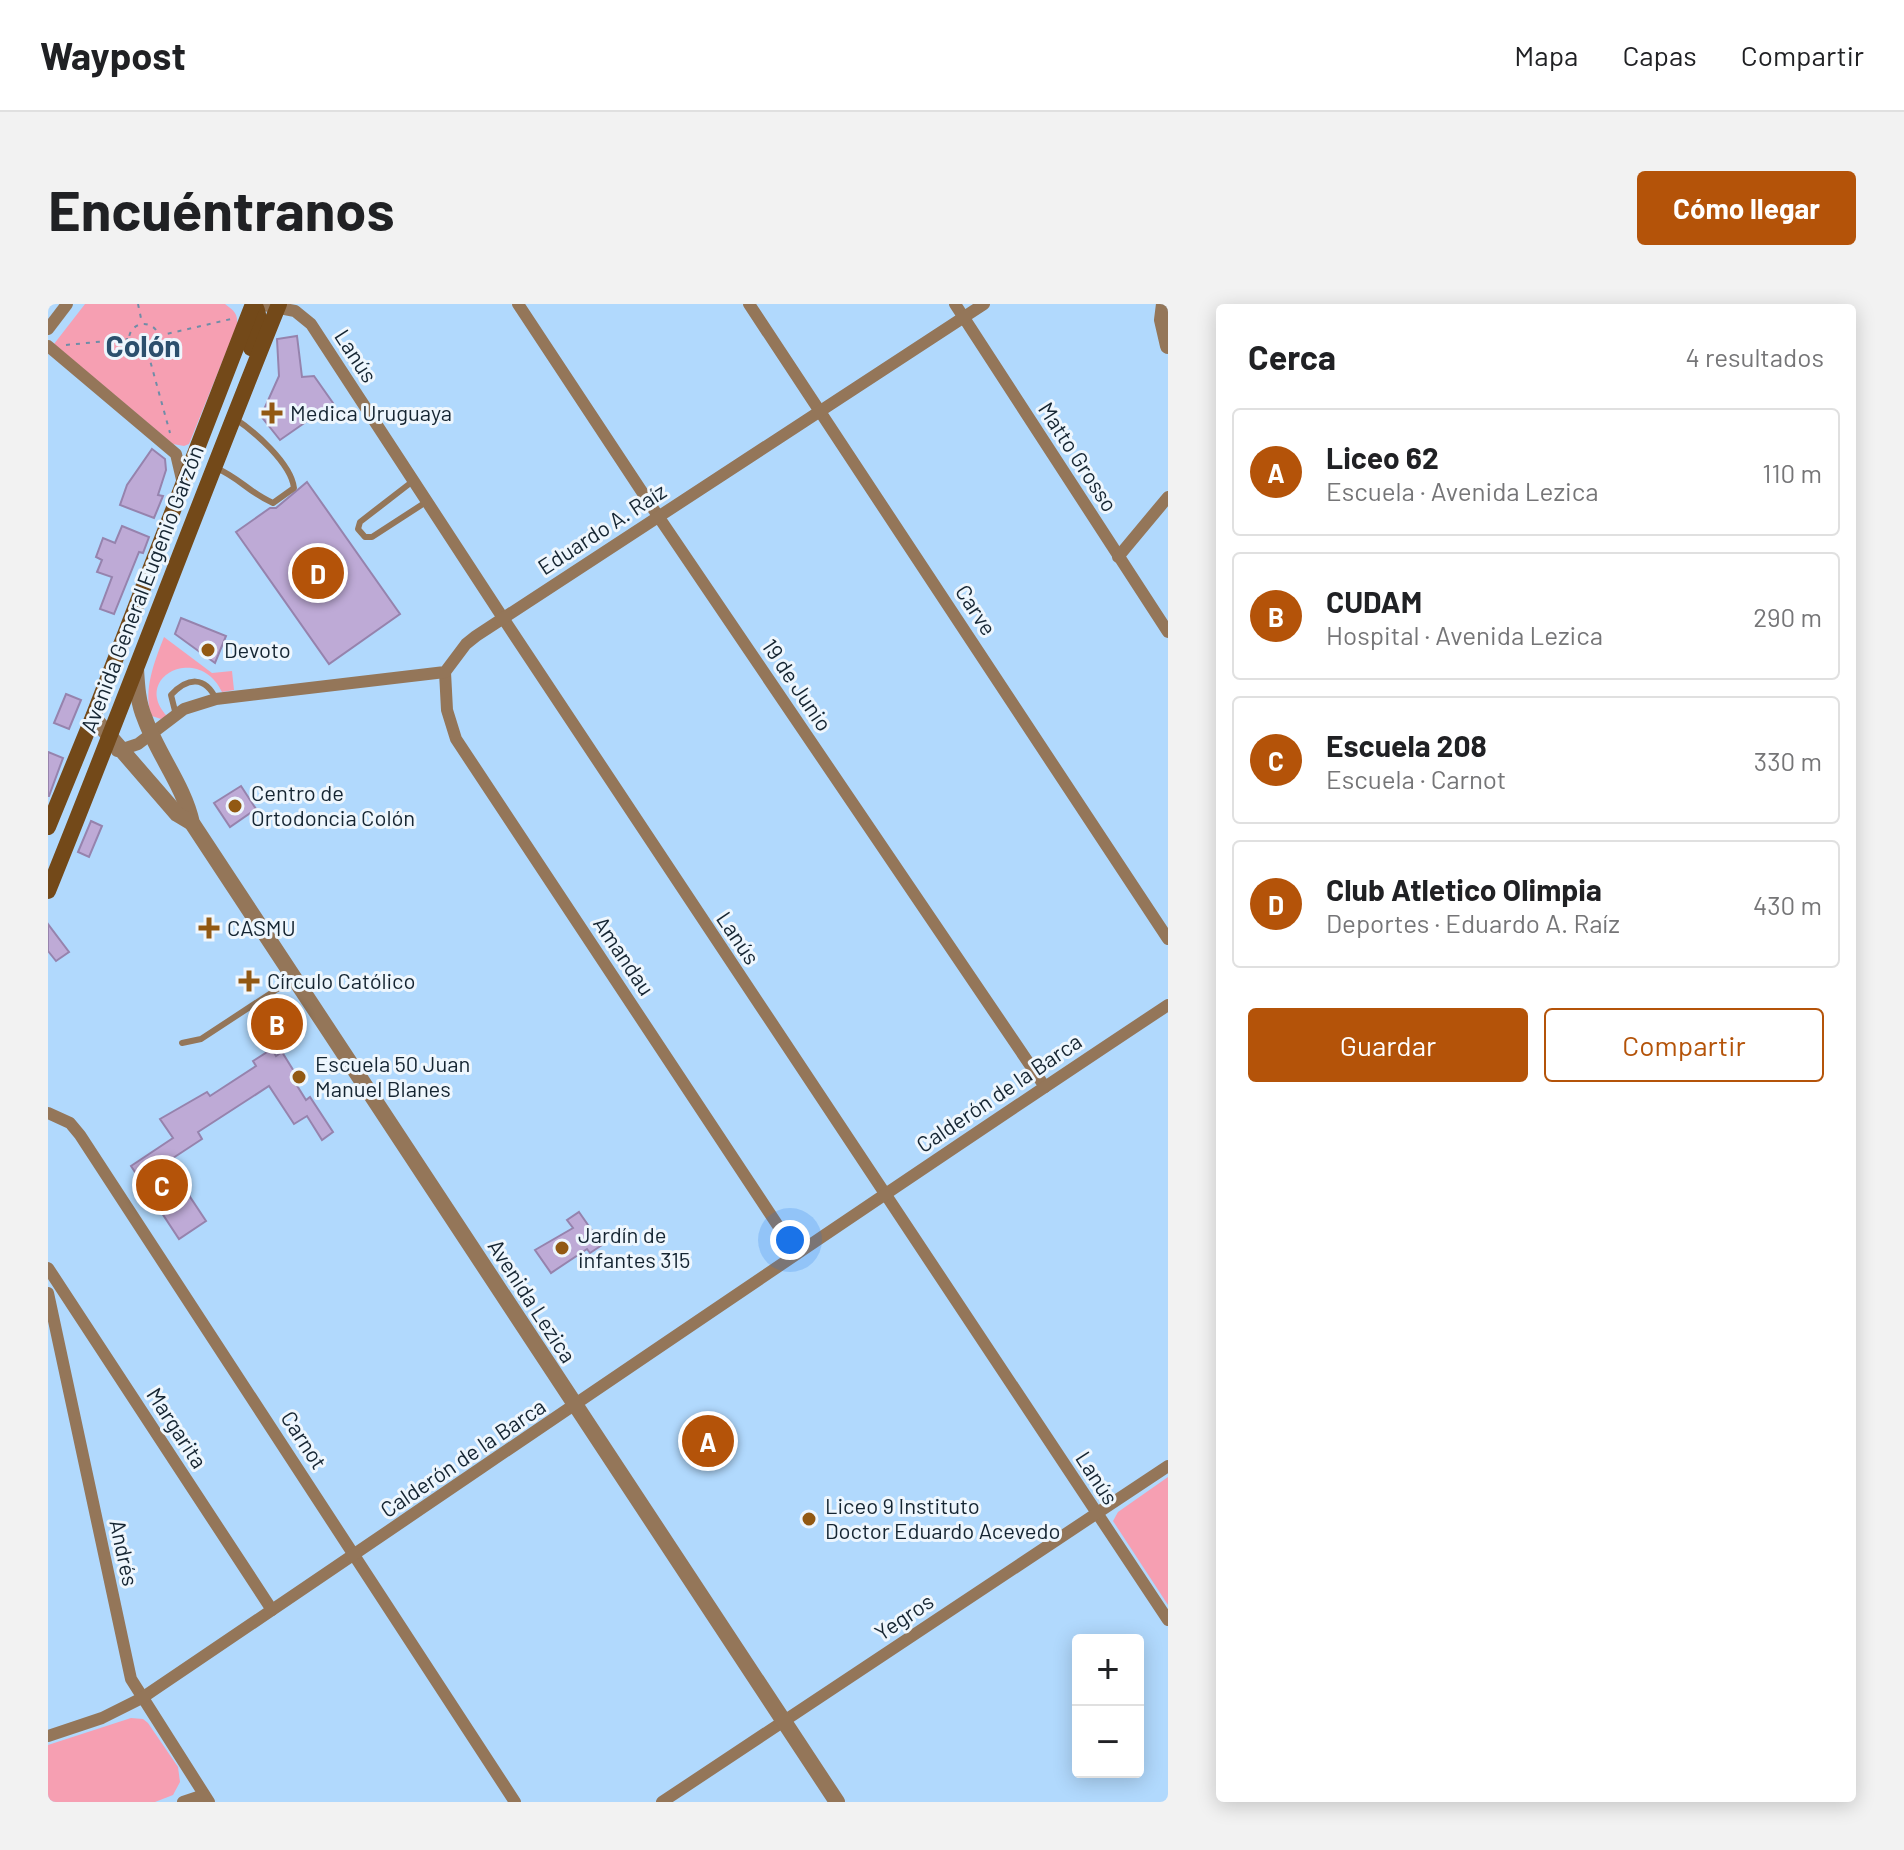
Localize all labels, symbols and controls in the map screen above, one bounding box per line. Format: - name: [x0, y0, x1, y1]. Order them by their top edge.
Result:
- text: Waypost: [40, 32, 186, 78]
- text: Mapa: [1514, 38, 1578, 72]
- text: Capas: [1622, 38, 1697, 72]
- text: Compartir: [1741, 38, 1864, 72]
- button: Cómo llegar: [1637, 171, 1856, 245]
- text: Encuéntranos: [48, 175, 395, 242]
- street label: Lanús: [330, 324, 384, 387]
- district label: Colón: [105, 327, 181, 363]
- text: Cerca: [1248, 336, 1336, 377]
- text: 4 resultados: [1685, 341, 1824, 372]
- street label: Matto Grosso: [1034, 397, 1124, 516]
- place label: Medica Uruguaya: [290, 399, 452, 425]
- marker: Medica Uruguaya: [261, 402, 283, 424]
- text: Liceo 62: [1326, 439, 1439, 475]
- street label: Avenida General Eugenio Garzón: [74, 441, 208, 736]
- text: A: [1267, 457, 1285, 488]
- text: 110 m: [1762, 457, 1822, 488]
- text: Escuela · Avenida Lezica: [1326, 475, 1598, 506]
- street label: Eduardo A. Raíz: [532, 477, 670, 579]
- pin: D: [292, 543, 344, 603]
- street label: Carve: [951, 579, 1003, 640]
- text: CUDAM: [1326, 583, 1422, 619]
- text: B: [1268, 601, 1284, 632]
- text: 290 m: [1753, 601, 1822, 632]
- text: Hospital · Avenida Lezica: [1326, 619, 1603, 650]
- street label: 19 de Junio: [758, 633, 838, 736]
- place label: Devoto: [224, 636, 291, 662]
- marker: Devoto: [199, 641, 217, 659]
- text: Escuela 208: [1326, 727, 1487, 763]
- text: C: [1268, 745, 1284, 776]
- text: 330 m: [1754, 745, 1822, 776]
- text: Escuela · Carnot: [1326, 763, 1506, 794]
- place label: Centro de Ortodoncia Colón: [251, 779, 415, 830]
- marker: Centro de Ortodoncia Colón: [226, 797, 244, 815]
- text: Club Atletico Olimpia: [1326, 871, 1602, 907]
- text: D: [1268, 889, 1284, 920]
- text: 430 m: [1753, 889, 1822, 920]
- street label: Lanús: [712, 906, 766, 969]
- text: Deportes · Eduardo A. Raíz: [1326, 907, 1620, 938]
- street label: Amandau: [589, 911, 661, 1000]
- place label: CASMU: [227, 914, 296, 940]
- marker: CASMU: [198, 917, 220, 939]
- place label: Círculo Católico: [267, 967, 415, 993]
- marker: Círculo Católico: [238, 970, 260, 992]
- pin: B: [251, 994, 303, 1054]
- button: Guardar: [1248, 1008, 1528, 1082]
- button: Compartir: [1544, 1008, 1824, 1082]
- street label: Calderón de la Barca: [911, 1027, 1086, 1157]
- place label: Escuela 50 Juan Manuel Blanes: [315, 1050, 470, 1101]
- marker: Escuela 50 Juan Manuel Blanes: [290, 1068, 308, 1086]
- pin: C: [136, 1155, 188, 1215]
- your location: [770, 1220, 810, 1260]
- place label: Jardín de infantes 315: [578, 1221, 690, 1272]
- street label: Avenida Lezica: [483, 1234, 582, 1367]
- marker: Jardín de infantes 315: [553, 1239, 571, 1257]
- street label: Margarita: [142, 1382, 213, 1473]
- street label: Calderón de la Barca: [375, 1392, 550, 1522]
- street label: Carnot: [276, 1406, 333, 1473]
- pin: A: [682, 1411, 734, 1471]
- street label: Lanús: [1071, 1446, 1125, 1509]
- place label: Liceo 9 Instituto Doctor Eduardo Acevedo: [825, 1492, 1060, 1543]
- marker: Liceo 9 Instituto Doctor Eduardo Acevedo: [800, 1510, 818, 1528]
- street label: Andrés: [105, 1517, 145, 1588]
- street label: Yegros: [869, 1587, 938, 1645]
- map controls: [1072, 1634, 1144, 1778]
- button: +: [1072, 1634, 1144, 1706]
- button: −: [1072, 1706, 1144, 1778]

